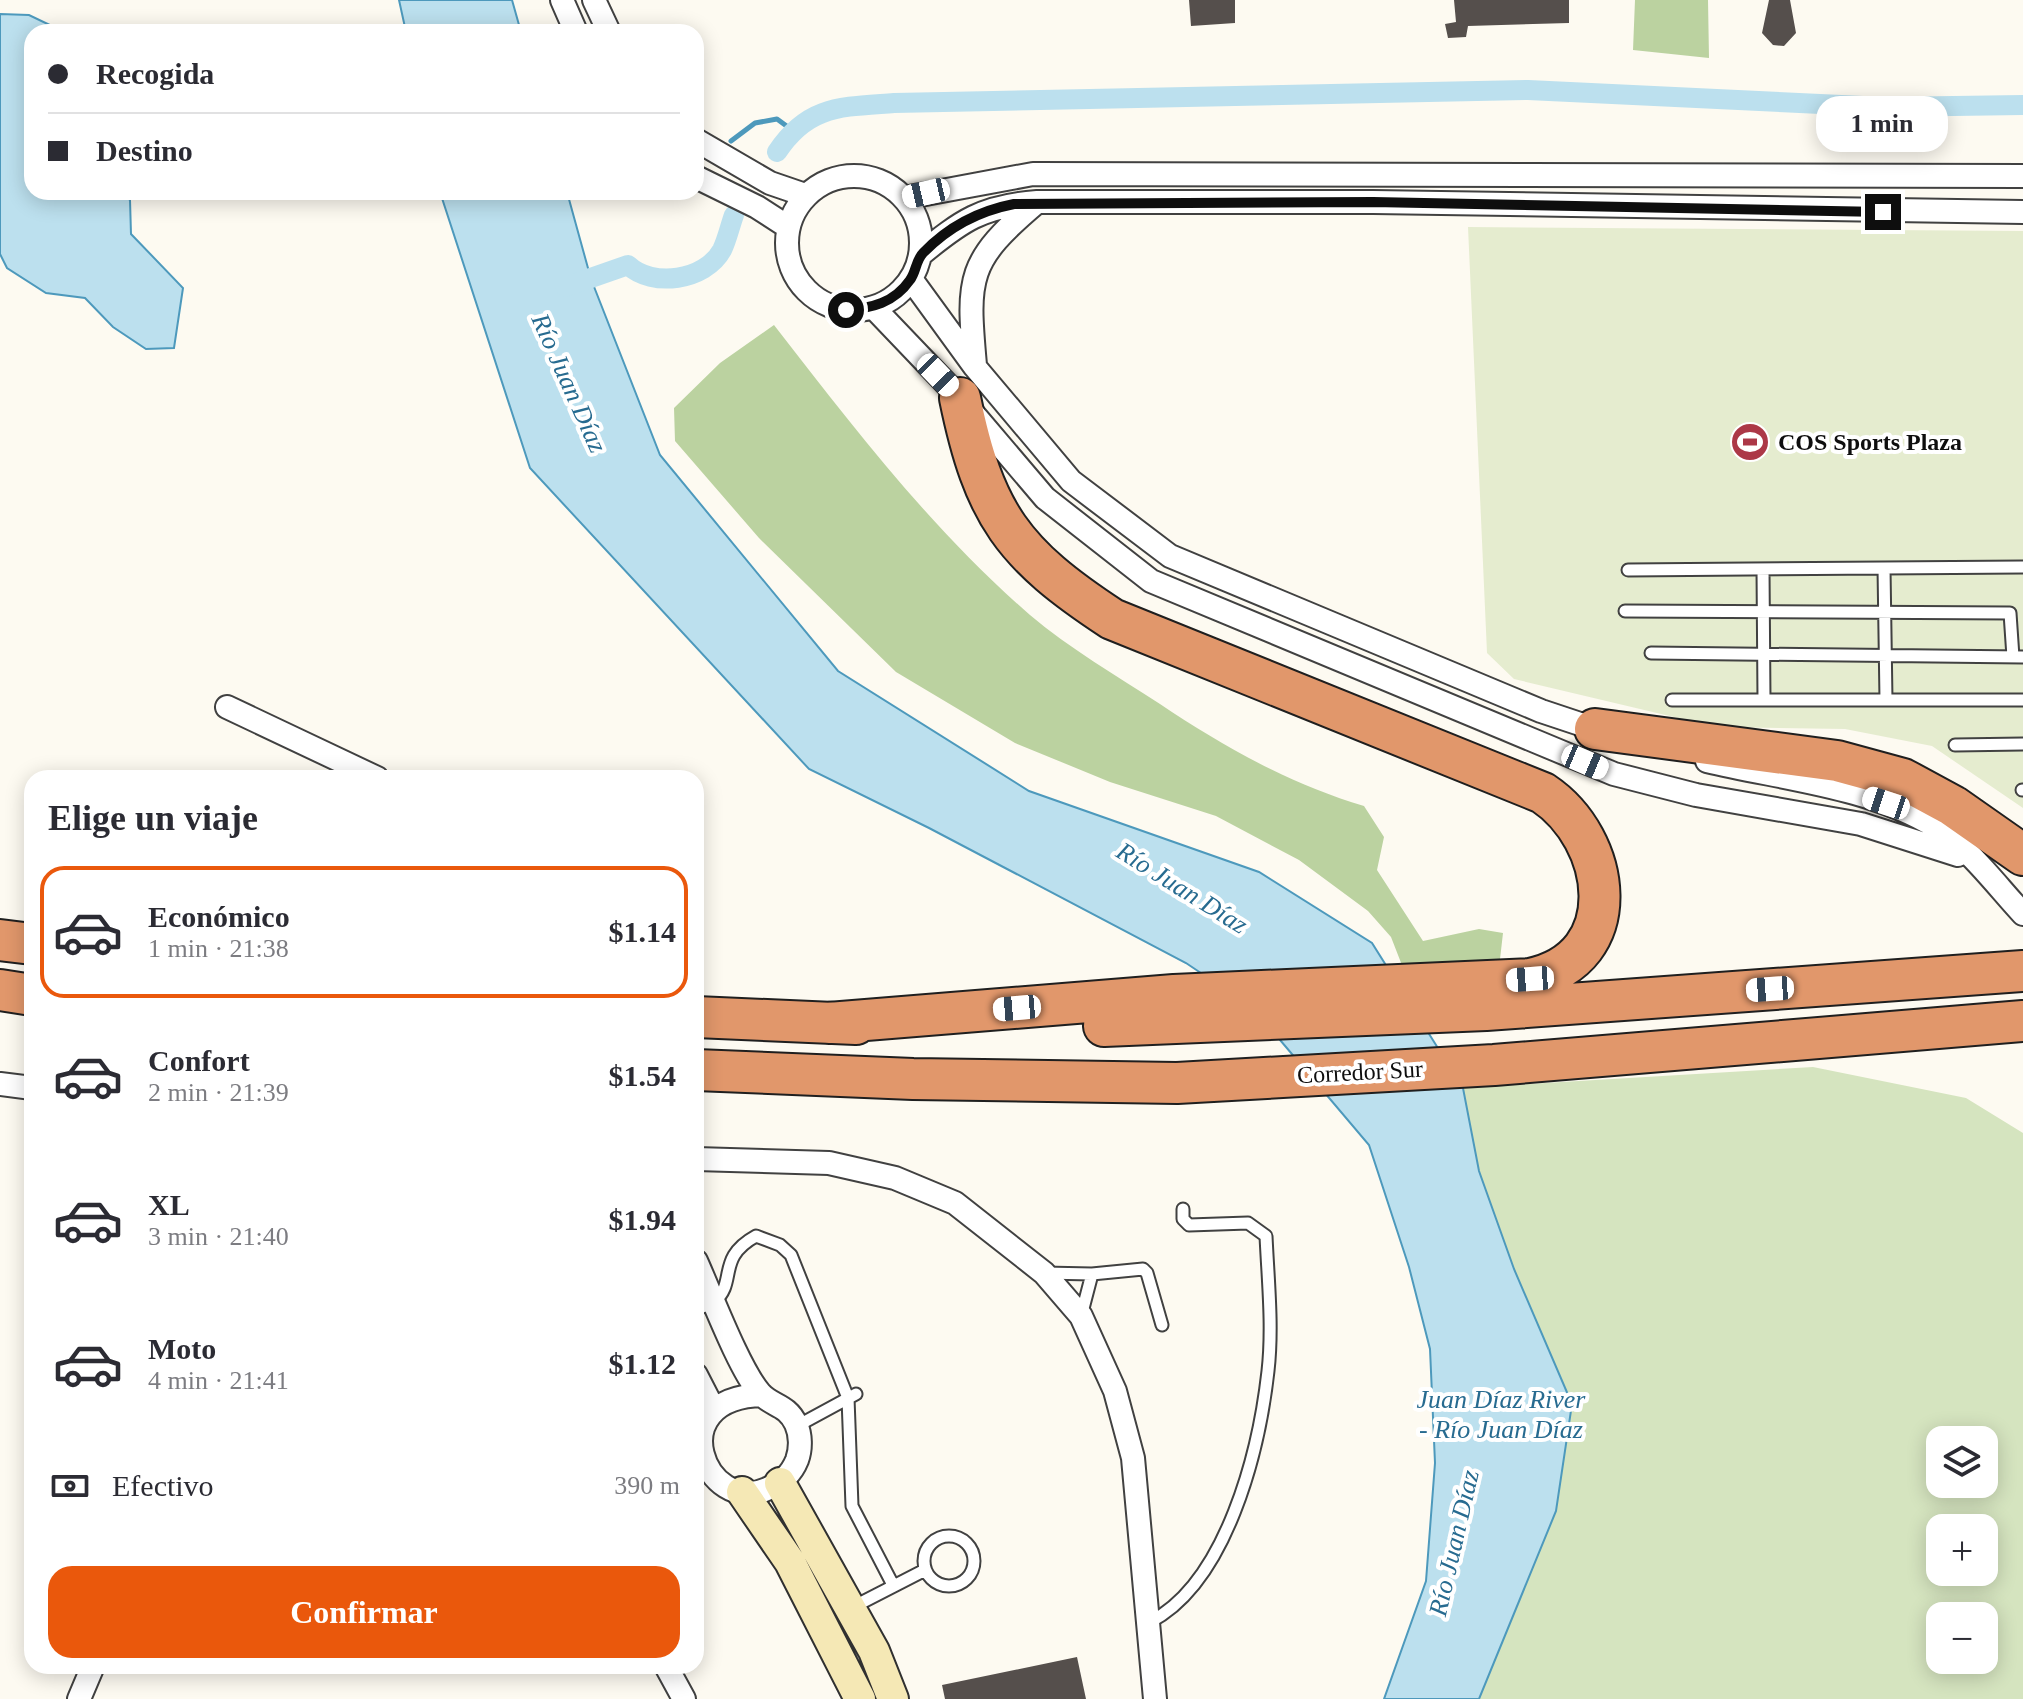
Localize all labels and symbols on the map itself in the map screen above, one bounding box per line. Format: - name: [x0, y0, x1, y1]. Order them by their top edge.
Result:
- callout: 1 min: [1817, 96, 1949, 152]
- car: [900, 176, 952, 210]
- route end: [1865, 194, 1901, 230]
- route start: [828, 292, 864, 328]
- water label: Río Juan Díaz: [525, 308, 613, 457]
- car: [913, 349, 963, 401]
- sports icon: COS Sports Plaza: [1729, 421, 1771, 463]
- place label: COS Sports Plaza: [1778, 429, 1962, 455]
- car: [1558, 742, 1612, 782]
- car: [1859, 784, 1913, 822]
- water label: Río Juan Díaz: [1110, 836, 1253, 940]
- car: [1505, 965, 1555, 993]
- car: [1745, 975, 1795, 1003]
- car: [992, 994, 1042, 1022]
- street label: Corredor Sur: [1296, 1056, 1424, 1088]
- water label: Juan Díaz River - Río Juan Díaz: [1417, 1385, 1586, 1444]
- water label: Río Juan Díaz: [1423, 1467, 1485, 1620]

